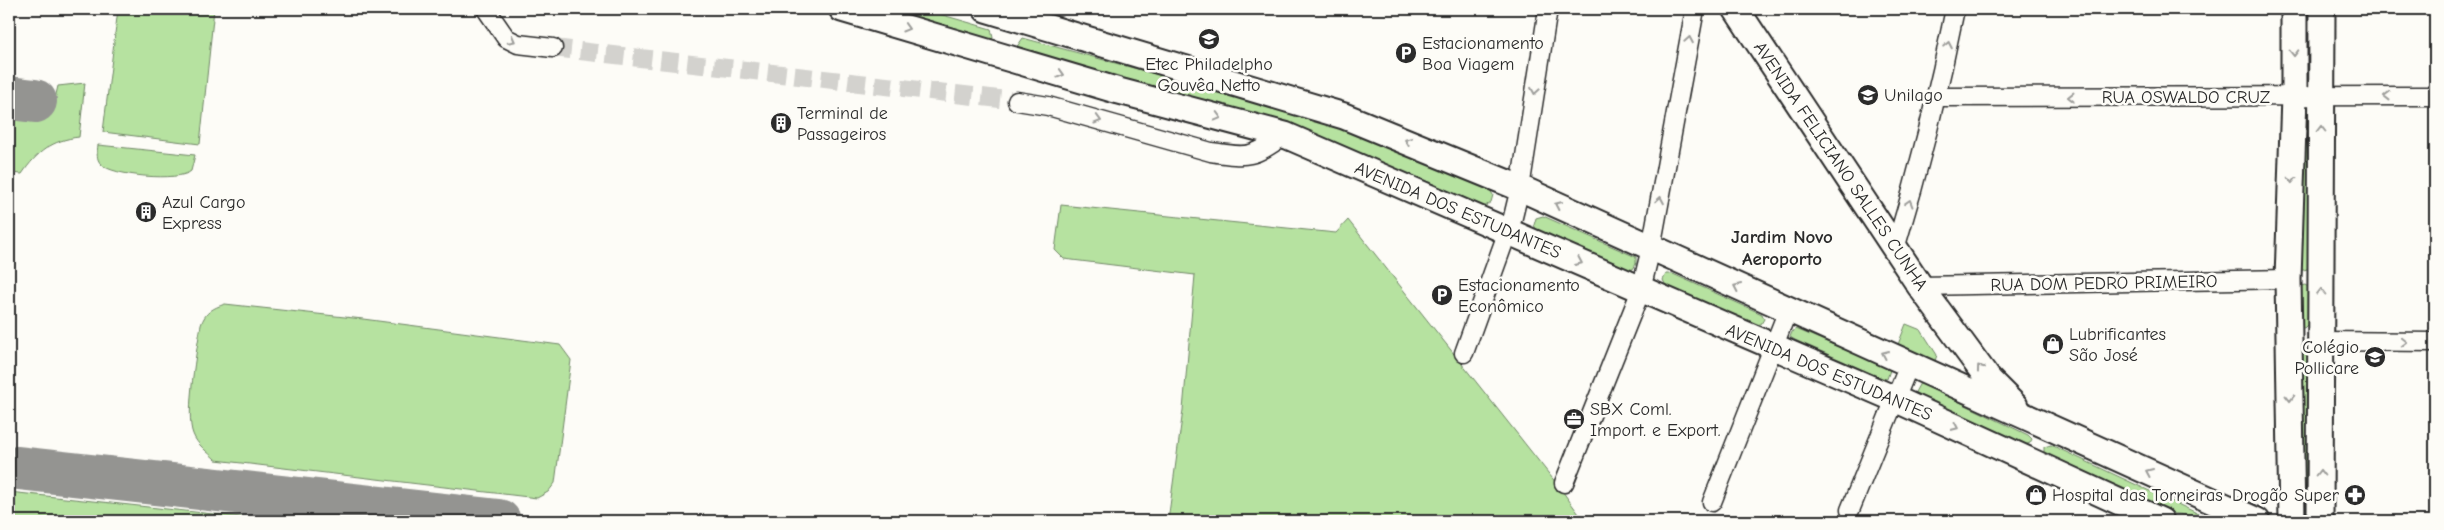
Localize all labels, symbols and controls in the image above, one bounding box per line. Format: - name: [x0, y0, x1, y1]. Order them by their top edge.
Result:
- one-way arrow: [901, 22, 909, 32]
- school or university icon: Etec Philadelpho Gouvêa Netto: [1197, 27, 1221, 51]
- place label: Estacionamento Boa Viagem: [1422, 33, 1544, 75]
- one-way arrow: [507, 34, 516, 44]
- one-way arrow: [1684, 36, 1694, 45]
- street label: AVENIDA FELICIANO SALLES CUNHA: [1749, 38, 1932, 295]
- parking icon: Estacionamento Boa Viagem: [1394, 41, 1418, 65]
- one-way arrow: [1942, 41, 1952, 49]
- one-way arrow: [2289, 49, 2299, 57]
- place label: Etec Philadelpho Gouvêa Netto: [1145, 54, 1273, 96]
- one-way arrow: [1057, 68, 1065, 78]
- school or university icon: Unilago: [1856, 83, 1880, 107]
- place label: Unilago: [1884, 85, 1943, 106]
- one-way arrow: [1531, 87, 1541, 96]
- street label: RUA OSWALDO CRUZ: [2102, 87, 2271, 108]
- one-way arrow: [2382, 91, 2390, 101]
- one-way arrow: [2066, 92, 2074, 102]
- place label: Terminal de Passageiros: [797, 103, 888, 145]
- building icon: Terminal de Passageiros: [769, 111, 793, 135]
- one-way arrow: [1213, 112, 1221, 122]
- one-way arrow: [1094, 114, 1103, 125]
- one-way arrow: [2316, 125, 2327, 133]
- one-way arrow: [1404, 137, 1413, 148]
- street label: AVENIDA DOS ESTUDANTES: [1351, 157, 1564, 264]
- one-way arrow: [2286, 176, 2297, 184]
- place label: Azul Cargo Express: [162, 192, 245, 234]
- one-way arrow: [1655, 196, 1665, 205]
- one-way arrow: [1904, 199, 1914, 207]
- building icon: Azul Cargo Express: [134, 200, 158, 224]
- one-way arrow: [1554, 201, 1563, 211]
- district label: Jardim Novo Aeroporto: [1731, 226, 1833, 270]
- one-way arrow: [1574, 256, 1583, 267]
- street label: RUA DOM PEDRO PRIMEIRO: [1990, 271, 2218, 296]
- place label: Estacionamento Econômico: [1458, 275, 1580, 317]
- parking icon: Estacionamento Econômico: [1430, 283, 1454, 307]
- one-way arrow: [1733, 283, 1742, 294]
- one-way arrow: [2315, 288, 2326, 296]
- street label: AVENIDA DOS ESTUDANTES: [1722, 319, 1935, 426]
- place label: Lubrificantes São José: [2069, 324, 2166, 366]
- shop icon: Lubrificantes São José: [2041, 332, 2065, 356]
- one-way arrow: [2400, 336, 2408, 347]
- place label: Colégio Pollicare: [2294, 337, 2359, 379]
- school or university icon: Colégio Pollicare: [2363, 345, 2387, 369]
- one-way arrow: [1881, 350, 1890, 361]
- one-way arrow: [1977, 364, 1986, 374]
- one-way arrow: [2285, 394, 2295, 402]
- place label: SBX Coml. Import. e Export.: [1590, 399, 1721, 441]
- office icon: SBX Coml. Import. e Export.: [1562, 407, 1586, 431]
- one-way arrow: [1950, 420, 1959, 431]
- one-way arrow: [2145, 468, 2154, 479]
- one-way arrow: [2315, 468, 2325, 476]
- shop icon: Hospital das Torneiras: [2024, 483, 2048, 507]
- pharmacy icon: Drogão Super: [2343, 483, 2367, 507]
- place label: Hospital das Torneiras: [2052, 485, 2223, 506]
- place label: Drogão Super: [2232, 485, 2340, 506]

